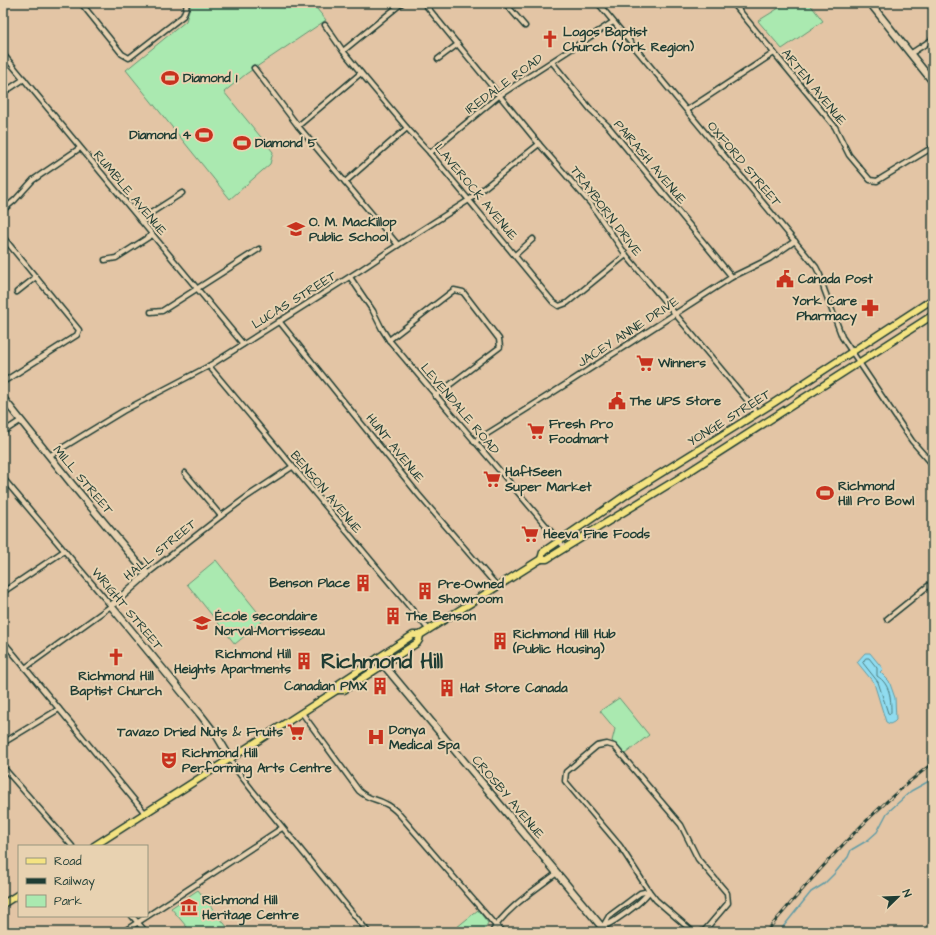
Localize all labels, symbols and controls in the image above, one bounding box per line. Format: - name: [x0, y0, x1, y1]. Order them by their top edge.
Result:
- place label: Logos Baptist Church (York Region): [563, 23, 695, 58]
- church icon: Logos Baptist Church (York Region): [540, 29, 560, 49]
- street label: ARTEN AVENUE: [777, 45, 851, 129]
- street label: IREDALE ROAD: [461, 49, 547, 118]
- sports icon: Diamond 1: [160, 68, 180, 88]
- place label: Diamond 1: [183, 69, 238, 87]
- street label: PAIRASH AVENUE: [609, 116, 691, 208]
- street label: OXFORD STREET: [703, 117, 786, 211]
- sports icon: Diamond 4: [194, 125, 214, 145]
- place label: Diamond 4: [129, 126, 191, 144]
- sports icon: Diamond 5: [232, 133, 252, 153]
- place label: Diamond 5: [255, 134, 318, 152]
- street label: LAVEROCK AVENUE: [430, 140, 522, 244]
- street label: RUMBLE AVENUE: [89, 147, 171, 240]
- street label: TRAYBORN DRIVE: [566, 162, 646, 260]
- place label: O. M. MacKillop Public School: [309, 213, 397, 246]
- school or university icon: O. M. MacKillop Public School: [286, 219, 306, 239]
- street label: LUCAS STREET: [248, 266, 340, 333]
- public building icon: Canada Post: [775, 269, 795, 289]
- place label: Canada Post: [798, 270, 874, 288]
- street label: JACEY ANNE DRIVE: [574, 292, 682, 371]
- place label: York Care Pharmacy: [792, 292, 858, 326]
- pharmacy icon: York Care Pharmacy: [860, 298, 880, 318]
- supermarket icon: Winners: [635, 353, 655, 373]
- place label: Winners: [657, 354, 706, 372]
- street label: LEVENDALE ROAD: [416, 360, 504, 459]
- street label: YONGE STREET: [684, 385, 775, 451]
- public building icon: The UPS Store: [607, 391, 627, 411]
- place label: The UPS Store: [629, 392, 721, 410]
- street label: HUNT AVENUE: [362, 410, 429, 487]
- place label: Fresh Pro Foodmart: [549, 415, 614, 448]
- supermarket icon: Fresh Pro Foodmart: [526, 421, 546, 441]
- street label: MILL STREET: [49, 442, 118, 519]
- street label: BENSON AVENUE: [286, 447, 366, 537]
- place label: HaftSeen Super Market: [504, 463, 592, 497]
- supermarket icon: HaftSeen Super Market: [482, 469, 502, 489]
- place label: Richmond Hill Pro Bowl: [838, 477, 914, 510]
- sports icon: Richmond Hill Pro Bowl: [815, 483, 835, 503]
- street label: HALL STREET: [120, 515, 201, 585]
- supermarket icon: Heeva Fine Foods: [520, 524, 540, 544]
- place label: Heeva Fine Foods: [543, 525, 650, 543]
- street label: WRIGHT STREET: [87, 564, 168, 655]
- building icon: Benson Place: [353, 573, 373, 593]
- place label: Benson Place: [269, 574, 350, 592]
- place label: Pre-Owned Showroom: [437, 575, 504, 608]
- building icon: Pre-Owned Showroom: [415, 581, 435, 601]
- building icon: The Benson: [383, 606, 403, 626]
- place label: École secondaire Norval-Morrisseau: [215, 607, 325, 640]
- place label: The Benson: [405, 607, 476, 625]
- school or university icon: École secondaire Norval-Morrisseau: [192, 613, 212, 633]
- place label: Richmond Hill Hub (Public Housing): [512, 625, 616, 660]
- building icon: Richmond Hill Hub (Public Housing): [490, 631, 510, 651]
- place label: Richmond Hill Heights Apartments: [174, 645, 291, 680]
- church icon: Richmond Hill Baptist Church: [106, 647, 126, 667]
- district label: Richmond Hill: [321, 647, 444, 676]
- building icon: Richmond Hill Heights Apartments: [294, 651, 314, 671]
- place label: Richmond Hill Baptist Church: [70, 667, 162, 701]
- building icon: Canadian PMX: [370, 676, 390, 696]
- place label: Canadian PMX: [284, 677, 367, 695]
- building icon: Hat Store Canada: [437, 678, 457, 698]
- place label: Hat Store Canada: [460, 679, 568, 697]
- place label: Donya Medical Spa: [389, 721, 460, 755]
- supermarket icon: Tavazo Dried Nuts & Fruits: [286, 722, 306, 742]
- place label: Tavazo Dried Nuts & Fruits: [116, 723, 283, 741]
- hospital icon: Donya Medical Spa: [366, 727, 386, 747]
- place label: Richmond Hill Performing Arts Centre: [182, 744, 332, 779]
- theatre icon: Richmond Hill Performing Arts Centre: [159, 750, 179, 770]
- street label: CROSBY AVENUE: [468, 751, 549, 843]
- legend: [18, 845, 148, 917]
- text: Road: [54, 853, 82, 870]
- text: Railway: [54, 873, 95, 891]
- north arrow: [878, 877, 918, 917]
- text: N: [898, 887, 915, 899]
- place label: Richmond Hill Heritage Centre: [202, 891, 299, 926]
- text: Park: [54, 893, 82, 910]
- museum icon: Richmond Hill Heritage Centre: [179, 897, 199, 917]

